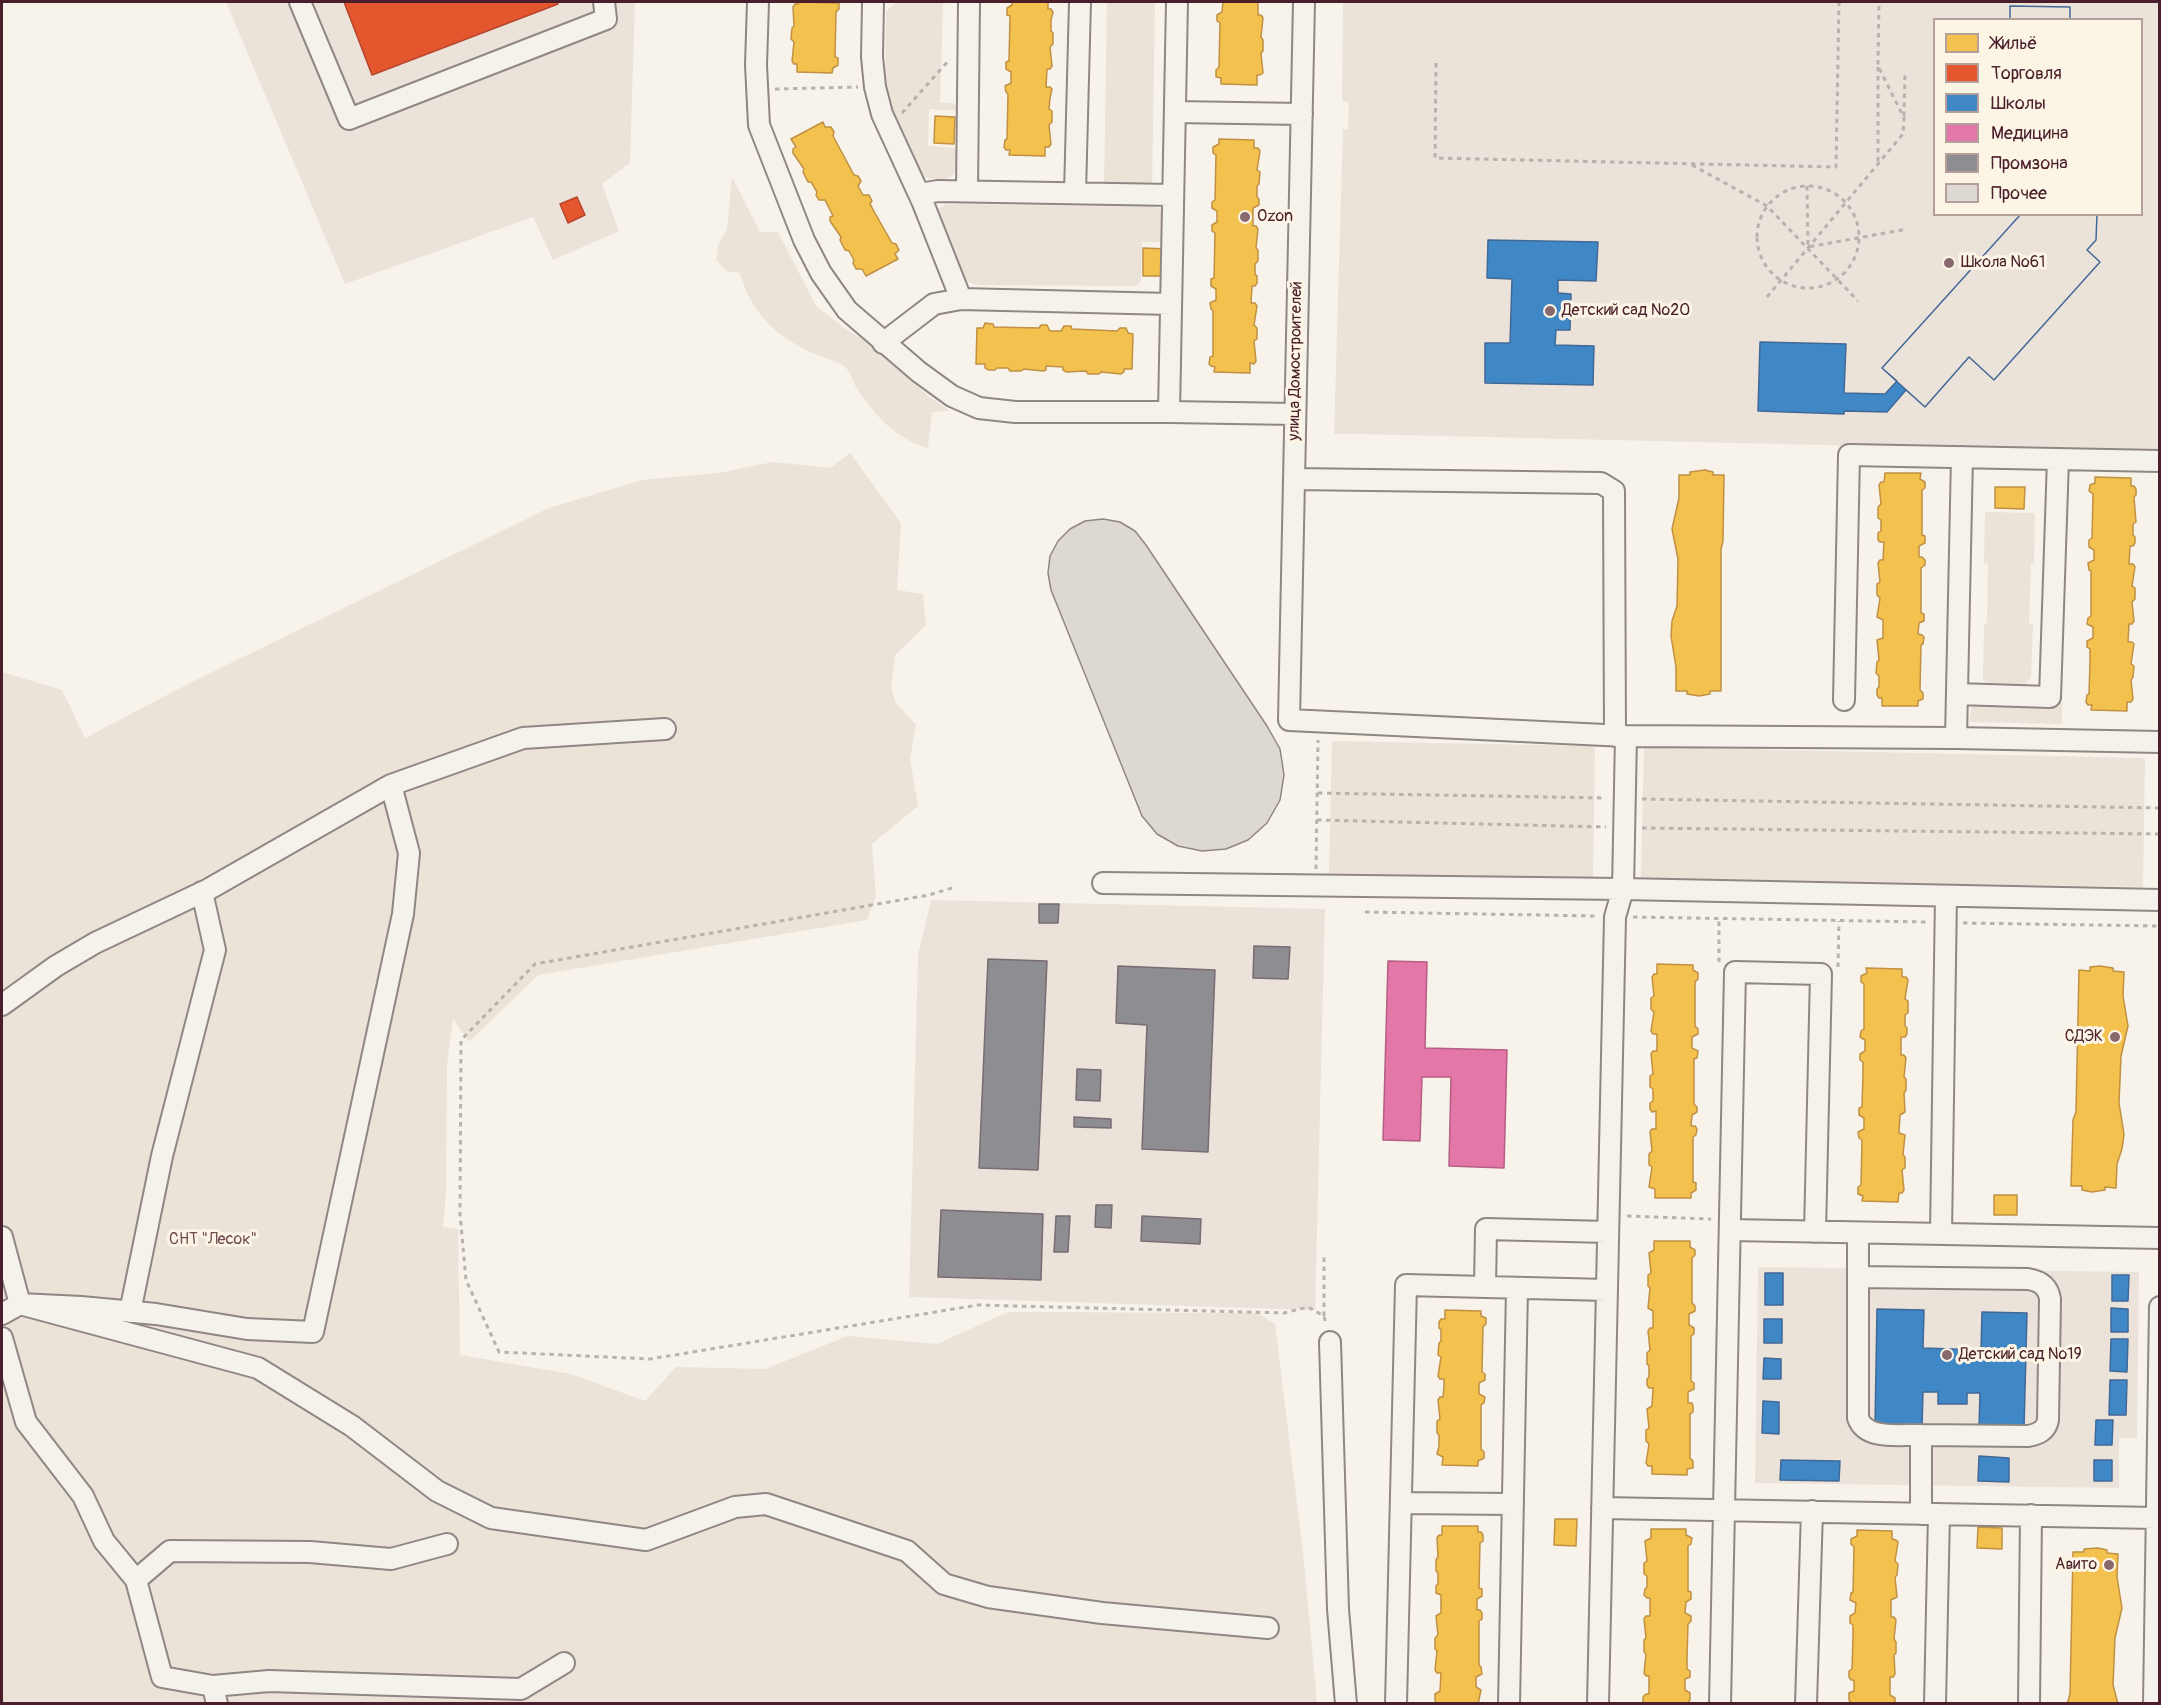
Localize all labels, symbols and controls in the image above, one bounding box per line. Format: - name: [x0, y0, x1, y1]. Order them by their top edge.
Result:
- legend: [1933, 18, 2143, 216]
- text: Жильё: [1991, 32, 2037, 55]
- text: Торговля: [1991, 62, 2062, 85]
- text: Школы: [1991, 92, 2046, 115]
- text: Медицина: [1991, 122, 2068, 145]
- text: Промзона: [1991, 152, 2068, 175]
- text: Прочее: [1991, 182, 2047, 205]
- place label: Ozon: [1257, 207, 1293, 227]
- marker: Ozon: [1238, 210, 1252, 224]
- place label: Школа №61: [1961, 253, 2045, 273]
- marker: Школа №61: [1942, 256, 1956, 270]
- street label: улица Домостроителей: [1285, 281, 1307, 441]
- place label: Детский сад №20: [1562, 301, 1690, 321]
- marker: Детский сад №20: [1543, 304, 1557, 318]
- place label: СДЭК: [2065, 1027, 2103, 1047]
- marker: СДЭК: [2108, 1030, 2122, 1044]
- park label: СНТ "Лесок": [169, 1230, 257, 1250]
- place label: Детский сад №19: [1959, 1345, 2082, 1365]
- marker: Детский сад №19: [1940, 1348, 1954, 1362]
- place label: Авито: [2055, 1555, 2097, 1575]
- marker: Авито: [2102, 1558, 2116, 1572]

